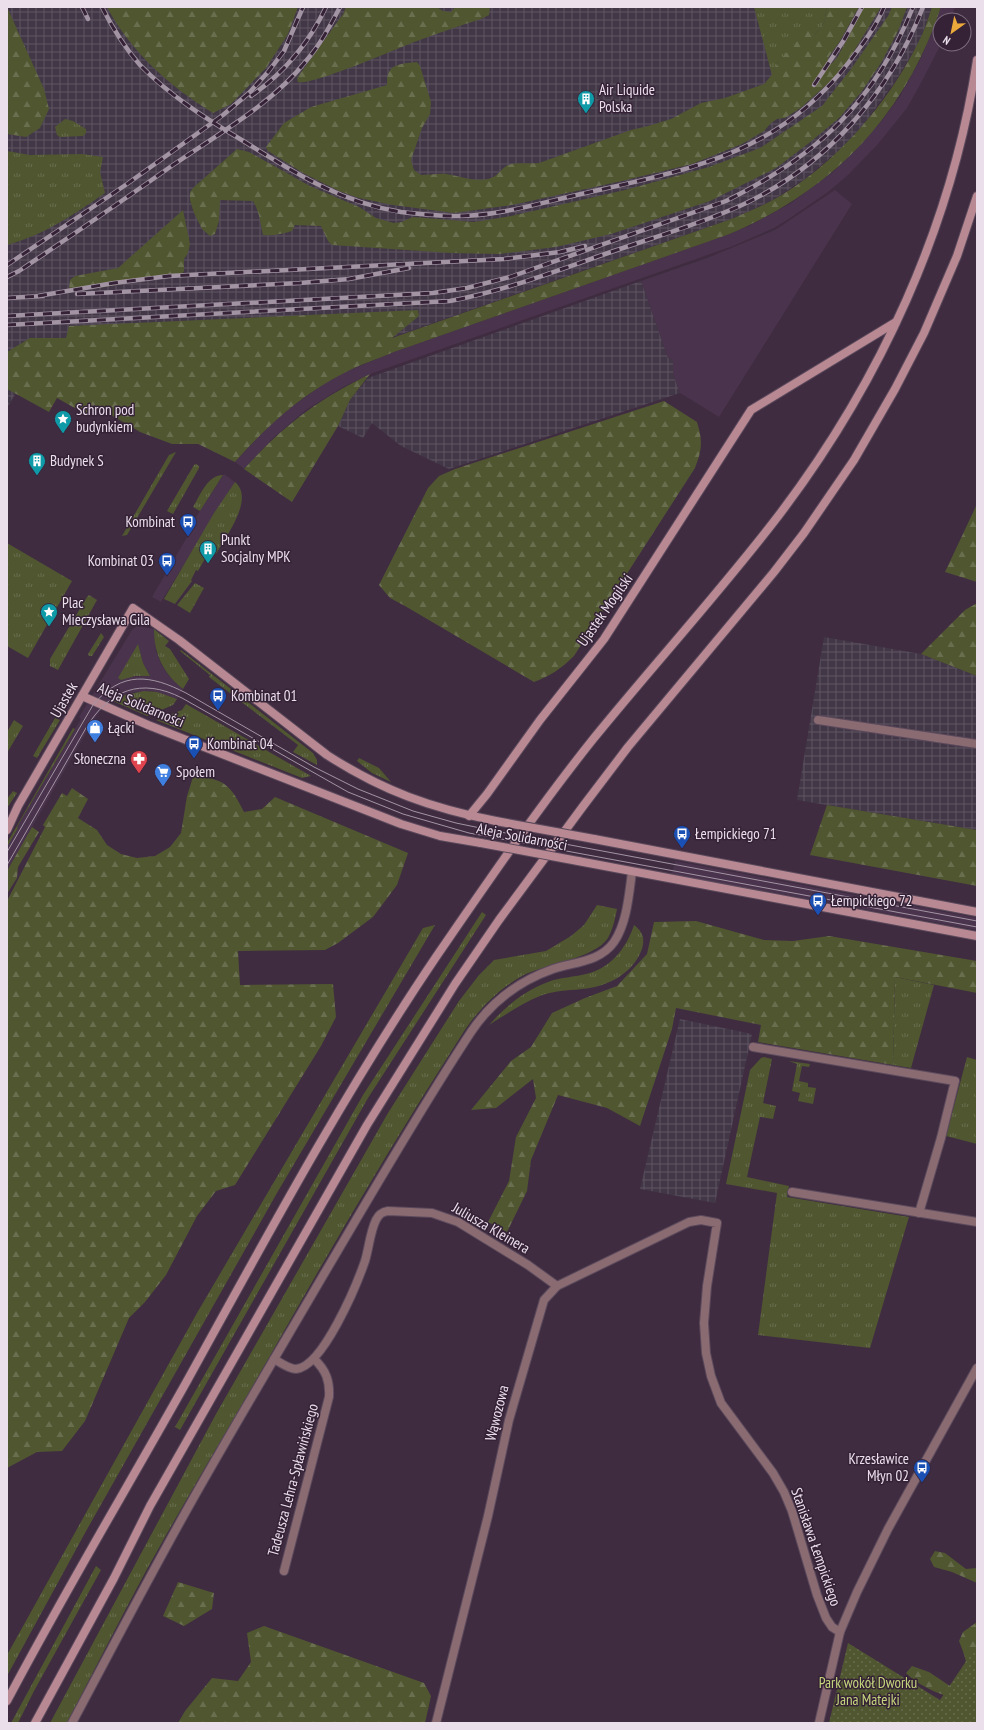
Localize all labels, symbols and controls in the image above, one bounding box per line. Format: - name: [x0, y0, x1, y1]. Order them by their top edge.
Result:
- north arrow: [932, 12, 972, 52]
- text: N: [940, 33, 953, 48]
- place label: Air Liquide Polska: [599, 80, 655, 116]
- building icon: Air Liquide Polska: [576, 89, 596, 114]
- place label: Schron pod budynkiem: [76, 400, 134, 436]
- place icon: Schron pod budynkiem: [53, 409, 73, 434]
- building icon: Budynek S: [27, 451, 47, 476]
- place label: Budynek S: [50, 451, 104, 470]
- place label: Kombinat: [125, 512, 175, 531]
- bus stop icon: Kombinat: [178, 512, 198, 537]
- place label: Punkt Socjalny MPK: [221, 530, 291, 566]
- building icon: Punkt Socjalny MPK: [198, 539, 218, 564]
- place label: Kombinat 03: [88, 551, 154, 570]
- bus stop icon: Kombinat 03: [157, 551, 177, 576]
- street label: Ujastek Mogilski: [573, 570, 637, 650]
- place label: Plac Mieczysława Gila: [62, 593, 150, 629]
- place icon: Plac Mieczysława Gila: [39, 602, 59, 627]
- street label: Ujastek: [46, 678, 81, 721]
- street label: Aleja Solidarności: [95, 678, 187, 731]
- bus stop icon: Kombinat 01: [208, 686, 228, 711]
- place label: Kombinat 01: [231, 686, 297, 705]
- shop icon: Łącki: [85, 718, 105, 743]
- place label: Łącki: [108, 718, 134, 737]
- bus stop icon: Kombinat 04: [184, 734, 204, 759]
- place label: Kombinat 04: [207, 734, 273, 753]
- place label: Słoneczna: [74, 749, 126, 768]
- pharmacy icon: Słoneczna: [129, 749, 149, 774]
- supermarket icon: Społem: [153, 762, 173, 787]
- place label: Społem: [176, 762, 215, 781]
- street label: Aleja Solidarności: [475, 818, 569, 855]
- bus stop icon: Łempickiego 71: [672, 824, 692, 849]
- place label: Łempickiego 71: [695, 824, 776, 843]
- bus stop icon: Łempickiego 72: [808, 891, 828, 916]
- place label: Łempickiego 72: [831, 891, 912, 910]
- street label: Juliusza Kleinera: [448, 1197, 533, 1257]
- street label: Wąwozowa: [480, 1383, 513, 1443]
- street label: Tadeusza Lehra-Spławińskiego: [263, 1401, 322, 1558]
- place label: Krzesławice Młyn 02: [848, 1449, 909, 1485]
- bus stop icon: Krzesławice Młyn 02: [912, 1458, 932, 1483]
- street label: Stanisława Łempickiego: [787, 1485, 846, 1608]
- park label: Park wokół Dworku Jana Matejki: [819, 1673, 917, 1709]

